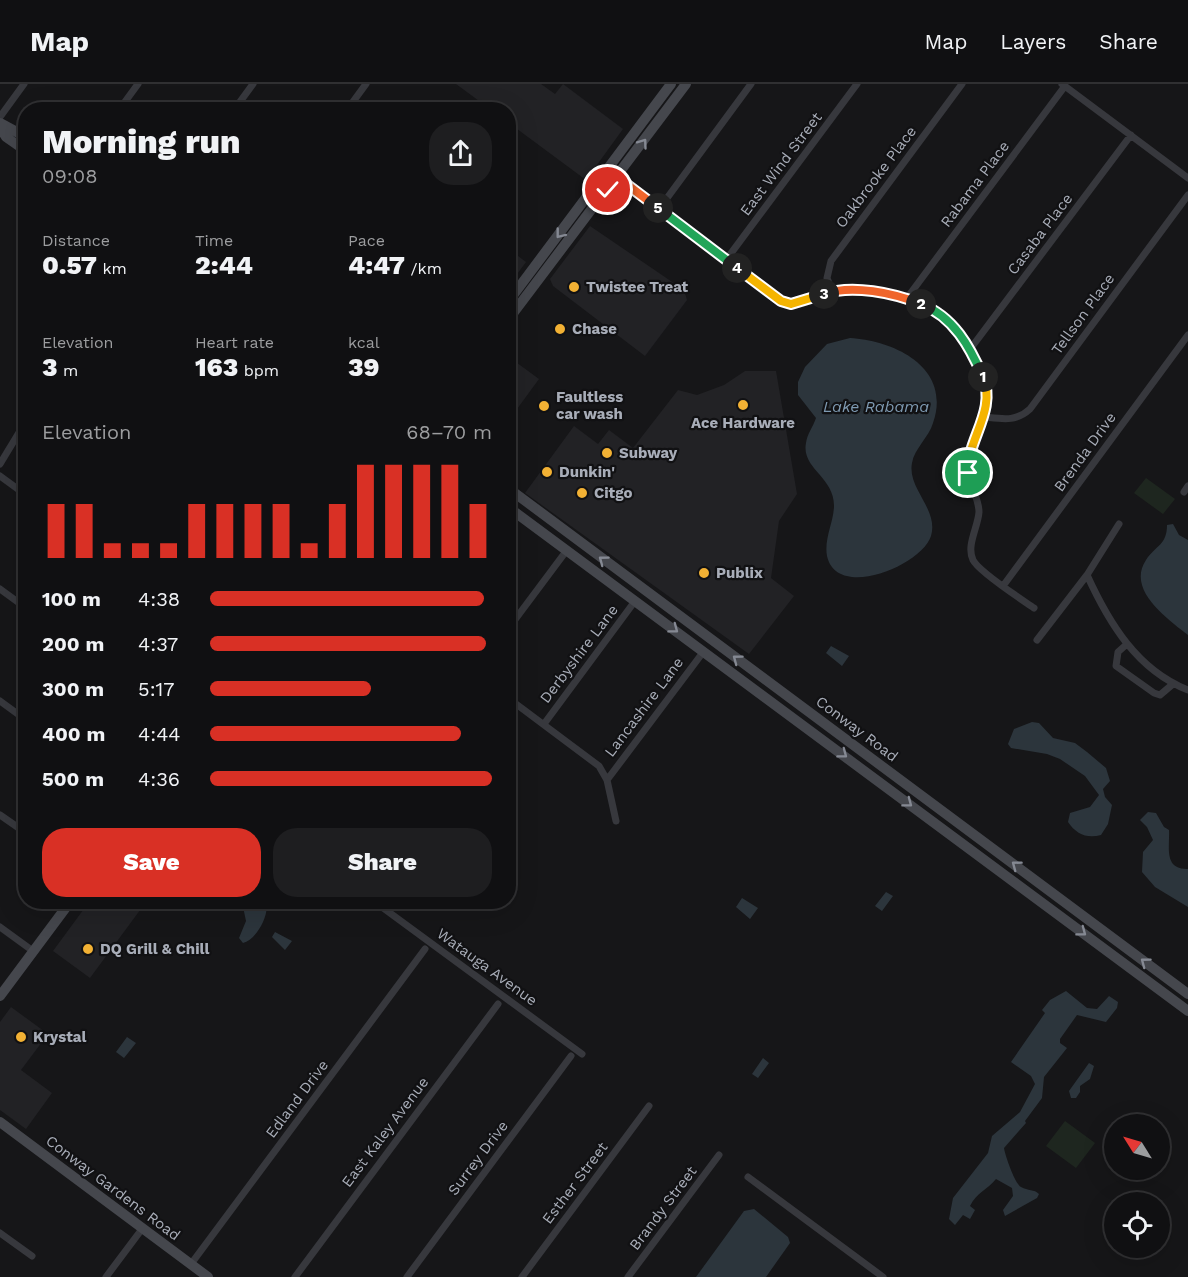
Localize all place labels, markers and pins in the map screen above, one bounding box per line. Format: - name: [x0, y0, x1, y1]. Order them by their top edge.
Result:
- pin: [582, 164, 633, 215]
- pin: 5: [643, 193, 673, 223]
- pin: 4: [722, 253, 752, 283]
- place label: Twistee Treat: [586, 278, 689, 296]
- pin: 3: [809, 279, 839, 309]
- marker: Twistee Treat: [567, 280, 581, 294]
- pin: 2: [906, 289, 936, 319]
- place label: Chase: [572, 320, 617, 338]
- marker: Chase: [553, 322, 567, 336]
- pin: 1: [968, 362, 998, 392]
- place label: Faultless car wash: [556, 388, 623, 423]
- marker: Ace Hardware: [736, 398, 750, 412]
- marker: Faultless car wash: [537, 399, 551, 413]
- place label: Ace Hardware: [691, 414, 795, 432]
- place label: Subway: [619, 444, 678, 462]
- marker: Subway: [600, 446, 614, 460]
- pin: [942, 447, 993, 498]
- place label: Dunkin': [559, 463, 615, 481]
- marker: Dunkin': [540, 465, 554, 479]
- place label: Citgo: [594, 484, 633, 502]
- marker: Citgo: [575, 486, 589, 500]
- place label: Publix: [716, 564, 763, 582]
- marker: Publix: [697, 566, 711, 580]
- place label: DQ Grill & Chill: [100, 940, 209, 958]
- marker: DQ Grill & Chill: [81, 942, 95, 956]
- place label: Krystal: [33, 1028, 87, 1046]
- marker: Krystal: [14, 1030, 28, 1044]

